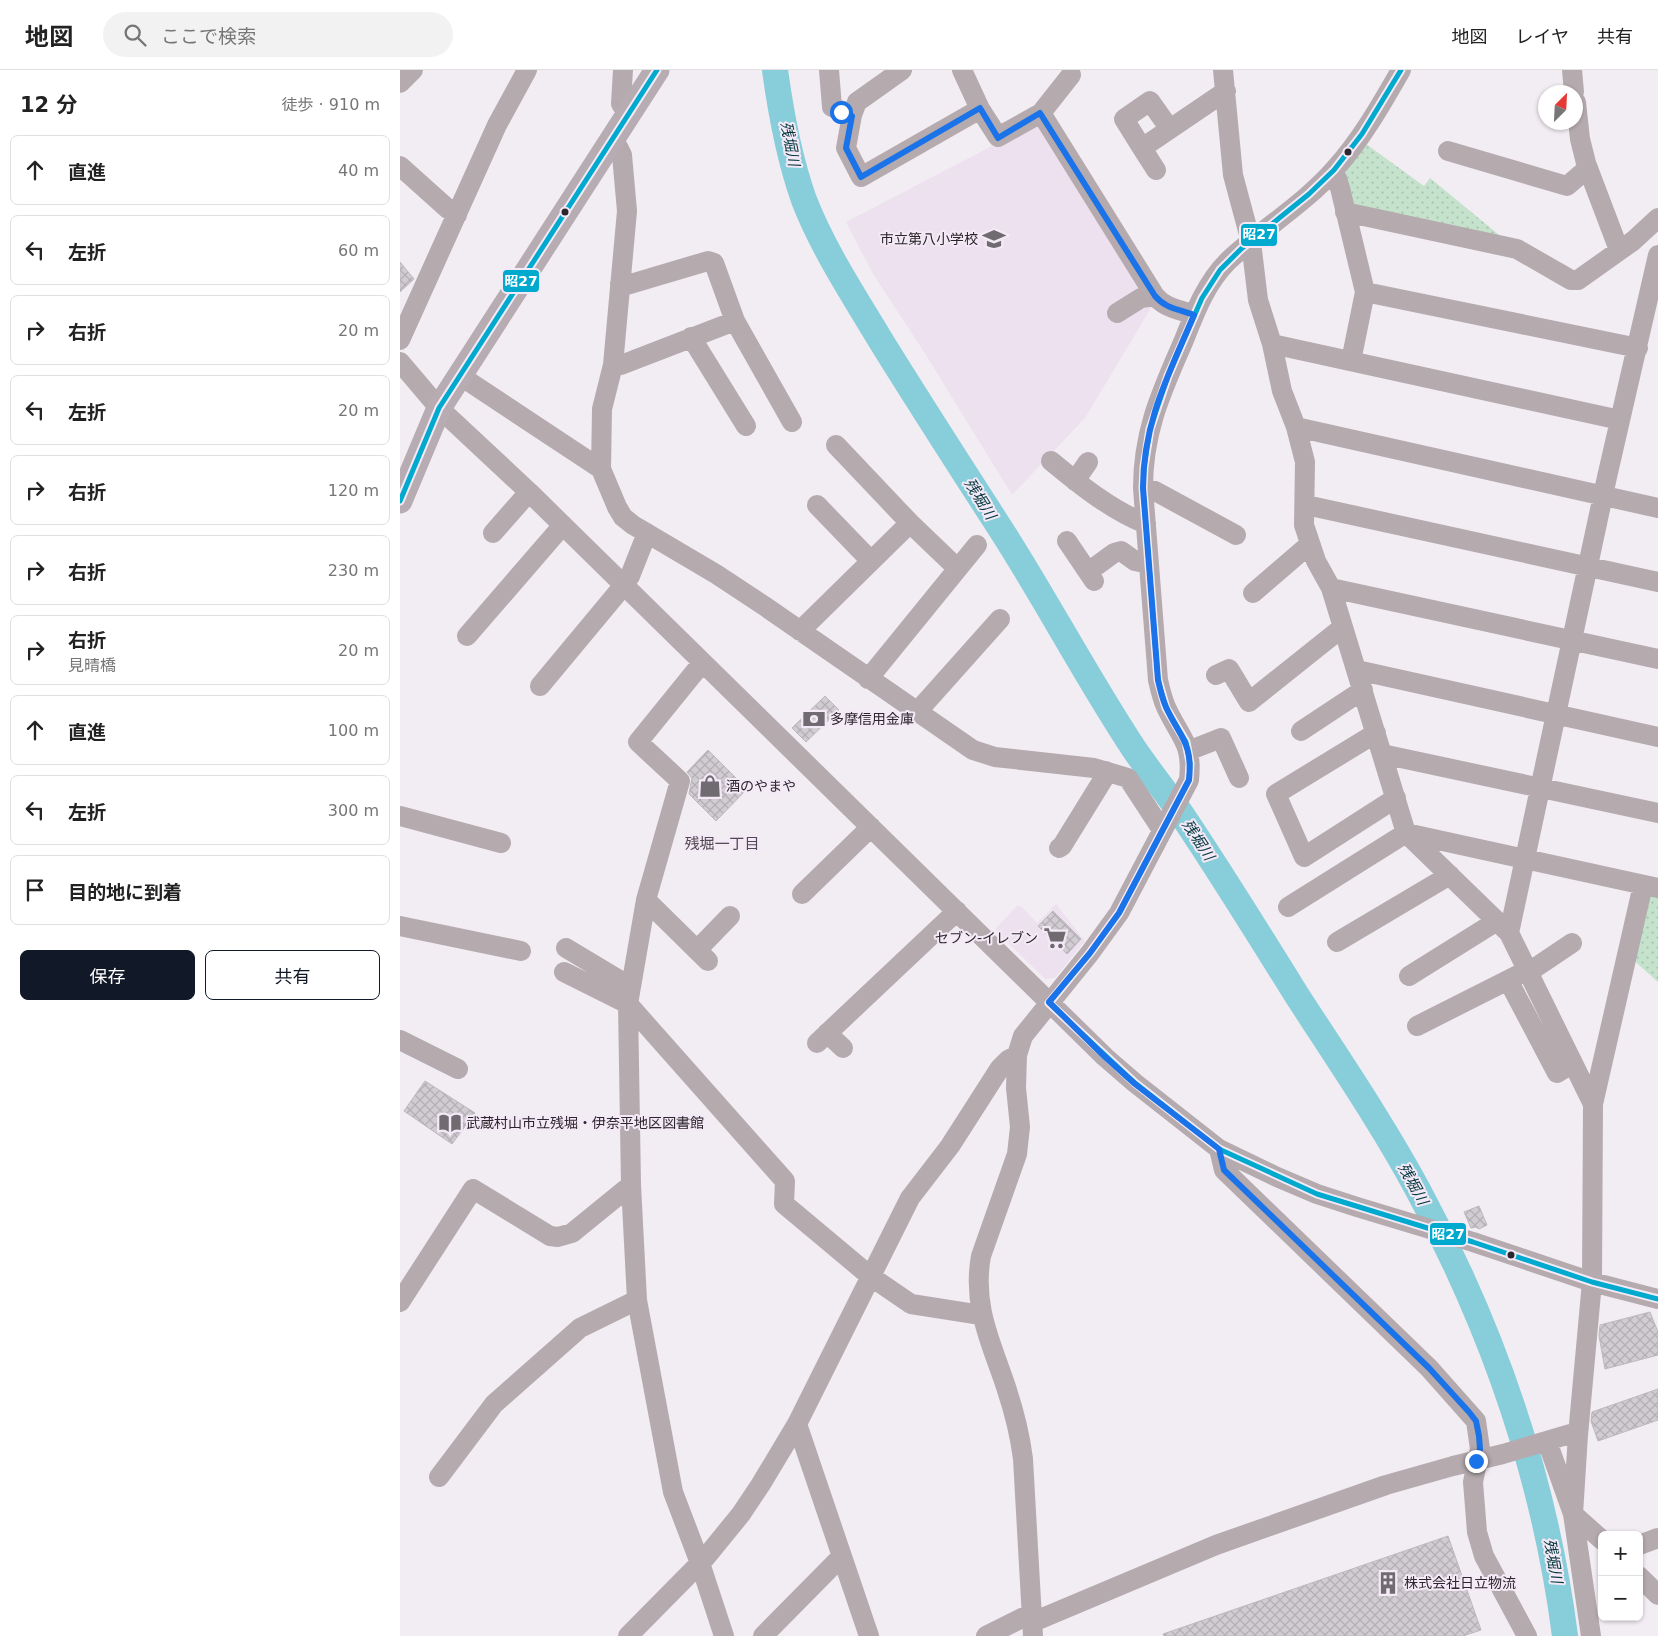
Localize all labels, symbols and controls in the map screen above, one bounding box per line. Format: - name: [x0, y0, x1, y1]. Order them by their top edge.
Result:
- search box: [103, 12, 453, 57]
- icon: search: [121, 21, 149, 49]
- text: 地図: [25, 23, 73, 51]
- text: ここで検索: [161, 25, 256, 47]
- text: 地図: [1452, 26, 1488, 47]
- text: レイヤ: [1516, 26, 1569, 47]
- text: 共有: [1597, 26, 1633, 47]
- north arrow: [1538, 85, 1583, 130]
- text: 12 分: [20, 93, 78, 117]
- text: 徒歩 · 910 m: [282, 95, 380, 114]
- route start: [830, 101, 853, 124]
- water label: 残堀川: [777, 120, 804, 170]
- unlabelled marker: [1343, 147, 1353, 157]
- icon: ahead: [21, 156, 49, 184]
- text: 直進: [68, 161, 106, 183]
- text: 40 m: [338, 161, 379, 180]
- unlabelled marker: [560, 207, 570, 217]
- line badge: 昭27: [1240, 223, 1278, 247]
- school or university icon: 市立第八小学校: [981, 226, 1007, 252]
- text: 昭27: [1242, 226, 1276, 242]
- place label: 市立第八小学校: [880, 231, 978, 247]
- icon: left: [21, 236, 49, 264]
- text: 左折: [68, 241, 106, 263]
- text: 60 m: [338, 241, 379, 260]
- line badge: 昭27: [502, 269, 540, 293]
- text: 昭27: [504, 273, 538, 289]
- icon: right: [21, 316, 49, 344]
- text: 右折: [68, 321, 106, 343]
- text: 20 m: [338, 321, 379, 340]
- icon: left: [21, 396, 49, 424]
- text: 左折: [68, 401, 106, 423]
- text: 20 m: [338, 401, 379, 420]
- water label: 残堀川: [960, 475, 1001, 525]
- icon: right: [21, 476, 49, 504]
- text: 右折: [68, 481, 106, 503]
- text: 120 m: [328, 481, 379, 500]
- icon: right: [21, 556, 49, 584]
- text: 右折: [68, 561, 106, 583]
- text: 230 m: [328, 561, 379, 580]
- text: 右折: [68, 629, 106, 651]
- icon: right: [21, 636, 49, 664]
- text: 20 m: [338, 641, 379, 660]
- text: 見晴橋: [68, 656, 116, 675]
- bank icon: 多摩信用金庫: [801, 706, 827, 732]
- place label: 多摩信用金庫: [830, 711, 914, 727]
- icon: ahead: [21, 716, 49, 744]
- text: 直進: [68, 721, 106, 743]
- text: 100 m: [328, 721, 379, 740]
- shop icon: 酒のやまや: [697, 773, 723, 799]
- place label: 酒のやまや: [726, 778, 796, 794]
- icon: left: [21, 796, 49, 824]
- text: 左折: [68, 801, 106, 823]
- text: 300 m: [328, 801, 379, 820]
- water label: 残堀川: [1178, 816, 1219, 865]
- district label: 残堀一丁目: [684, 835, 760, 853]
- icon: arrive: [21, 876, 49, 904]
- text: 目的地に到着: [68, 881, 182, 903]
- supermarket icon: セブン-イレブン: [1042, 925, 1068, 951]
- place label: セブン-イレブン: [935, 930, 1038, 946]
- button: 保存: [20, 950, 195, 1000]
- button: 共有: [205, 950, 380, 1000]
- library icon: 武蔵村山市立残堀・伊奈平地区図書館: [437, 1110, 463, 1136]
- place label: 武蔵村山市立残堀・伊奈平地区図書館: [466, 1115, 704, 1131]
- water label: 残堀川: [1394, 1160, 1433, 1210]
- line badge: 昭27: [1429, 1222, 1467, 1246]
- text: 昭27: [1431, 1226, 1465, 1242]
- unlabelled marker: [1506, 1250, 1516, 1260]
- route end: [1465, 1450, 1488, 1473]
- map controls: [1598, 1531, 1643, 1621]
- button: +: [1598, 1531, 1643, 1576]
- water label: 残堀川: [1540, 1537, 1566, 1587]
- building icon: 株式会社日立物流: [1375, 1570, 1401, 1596]
- place label: 株式会社日立物流: [1404, 1575, 1516, 1591]
- button: −: [1598, 1576, 1643, 1621]

